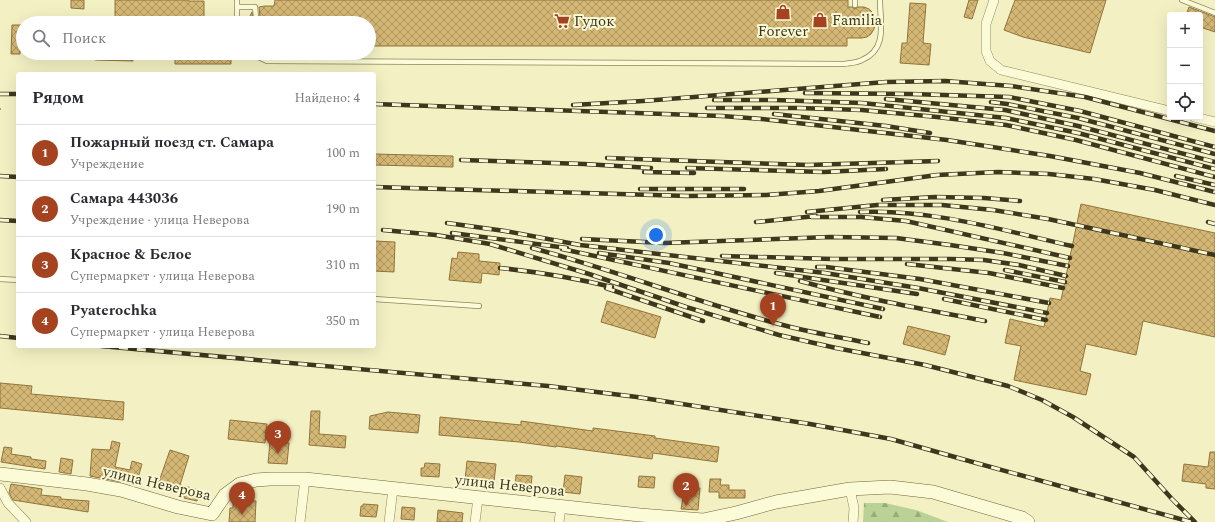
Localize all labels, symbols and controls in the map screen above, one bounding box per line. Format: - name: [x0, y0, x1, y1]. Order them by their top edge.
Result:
- shop icon: Forever: [774, 3, 792, 21]
- place label: Familia: [832, 9, 883, 32]
- place label: Гудок: [574, 10, 615, 33]
- shop icon: Familia: [811, 11, 829, 29]
- supermarket icon: Гудок: [553, 12, 571, 30]
- map controls: [1167, 12, 1203, 120]
- button: +: [1167, 12, 1203, 48]
- search box: [16, 16, 376, 60]
- place label: Forever: [758, 20, 808, 43]
- icon: search: [30, 27, 52, 49]
- text: Поиск: [62, 27, 106, 50]
- button: −: [1167, 48, 1203, 84]
- button: locate: [1167, 84, 1203, 120]
- text: Рядом: [32, 85, 84, 111]
- text: Найдено: 4: [294, 88, 360, 108]
- text: Пожарный поезд ст. Самара: [70, 131, 274, 154]
- text: 1: [41, 143, 49, 163]
- text: 100 m: [326, 143, 360, 163]
- text: Учреждение: [70, 154, 144, 174]
- text: Самара 443036: [70, 187, 178, 210]
- text: 2: [41, 199, 49, 219]
- text: 190 m: [326, 199, 360, 219]
- text: Учреждение · улица Неверова: [70, 210, 250, 230]
- your location: [646, 225, 666, 245]
- text: Красное & Белое: [70, 243, 192, 266]
- text: 3: [41, 255, 49, 275]
- text: 310 m: [326, 255, 360, 275]
- text: Супермаркет · улица Неверова: [70, 266, 255, 286]
- pin: 1: [760, 293, 786, 326]
- text: Pyaterochka: [70, 299, 157, 322]
- text: 4: [41, 311, 49, 331]
- text: 350 m: [326, 311, 360, 331]
- text: Супермаркет · улица Неверова: [70, 322, 255, 342]
- pin: 3: [265, 421, 291, 454]
- street label: улица Неверова: [100, 460, 214, 507]
- street label: улица Неверова: [453, 468, 567, 503]
- pin: 2: [673, 473, 699, 506]
- pin: 4: [229, 482, 255, 515]

